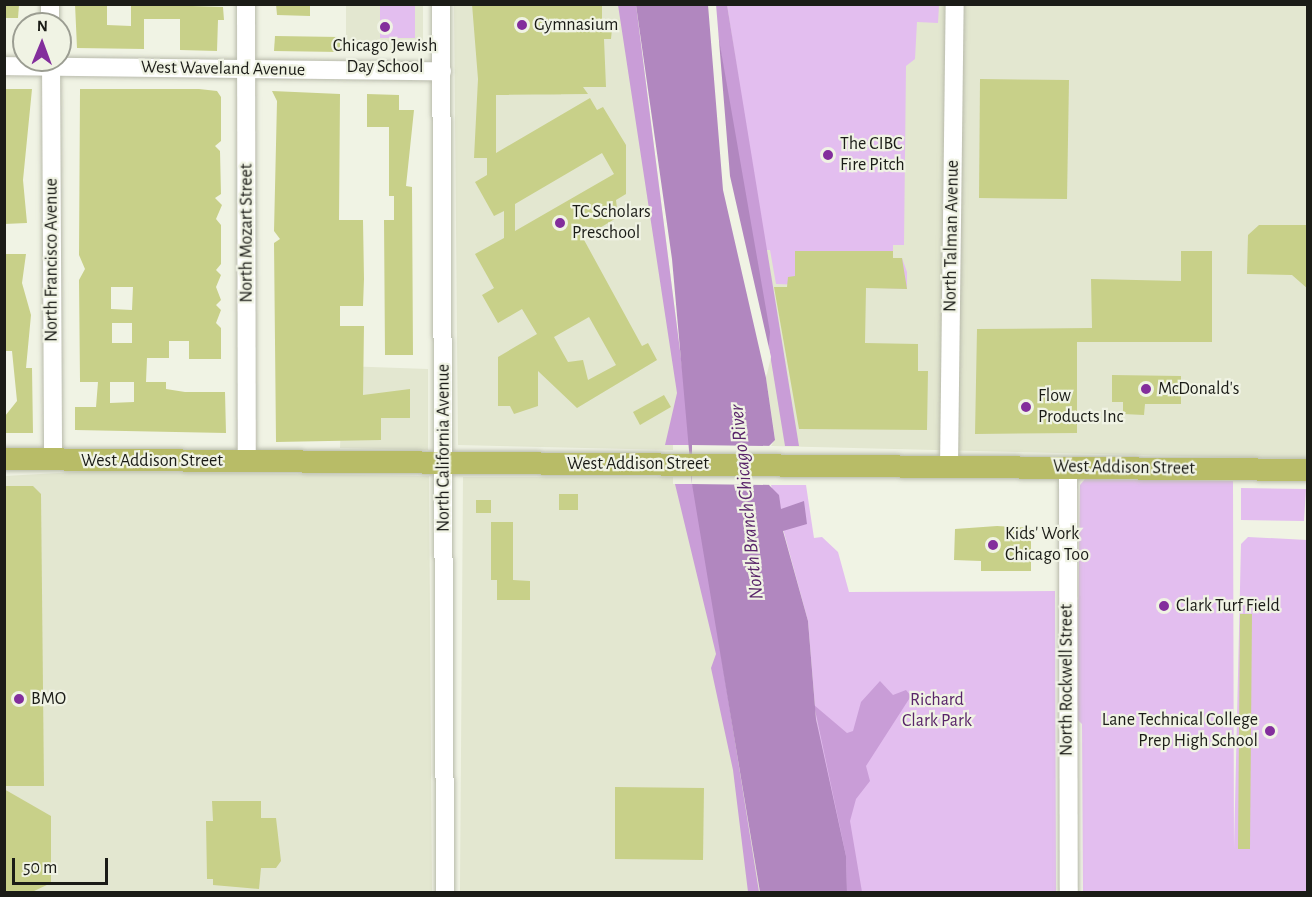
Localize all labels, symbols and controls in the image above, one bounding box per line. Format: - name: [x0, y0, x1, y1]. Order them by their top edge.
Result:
- north arrow: [12, 12, 72, 72]
- place label: Gymnasium: [534, 14, 618, 36]
- text: N: [37, 18, 48, 34]
- marker: Gymnasium: [515, 18, 529, 32]
- marker: Chicago Jewish Day School: [378, 20, 392, 34]
- place label: Chicago Jewish Day School: [333, 36, 437, 78]
- street label: West Waveland Avenue: [141, 57, 305, 81]
- place label: The CIBC Fire Pitch: [840, 134, 905, 176]
- marker: The CIBC Fire Pitch: [821, 148, 835, 162]
- street label: North Talman Avenue: [940, 160, 964, 312]
- street label: North Mozart Street: [236, 163, 258, 303]
- street label: North Francisco Avenue: [41, 178, 63, 342]
- place label: TC Scholars Preschool: [572, 202, 651, 244]
- marker: TC Scholars Preschool: [553, 216, 567, 230]
- street label: North California Avenue: [433, 364, 455, 532]
- place label: McDonald's: [1158, 378, 1240, 400]
- marker: McDonald's: [1139, 382, 1153, 396]
- place label: Flow Products Inc: [1038, 386, 1123, 428]
- marker: Flow Products Inc: [1019, 400, 1033, 414]
- water label: North Branch Chicago River: [725, 403, 769, 601]
- street label: West Addison Street: [81, 450, 223, 472]
- street label: West Addison Street: [567, 453, 709, 475]
- street label: West Addison Street: [1053, 456, 1195, 480]
- place label: Kids' Work Chicago Too: [1005, 524, 1089, 566]
- marker: Kids' Work Chicago Too: [986, 538, 1000, 552]
- place label: Clark Turf Field: [1176, 595, 1280, 617]
- marker: Clark Turf Field: [1157, 599, 1171, 613]
- street label: North Rockwell Street: [1056, 604, 1078, 756]
- place label: BMO: [31, 688, 66, 710]
- park label: Richard Clark Park: [902, 690, 972, 732]
- marker: BMO: [12, 692, 26, 706]
- place label: Lane Technical College Prep High School: [1102, 710, 1258, 752]
- marker: Lane Technical College Prep High School: [1263, 724, 1277, 738]
- scale bar: [15, 846, 111, 884]
- text: 50 m: [23, 859, 57, 877]

